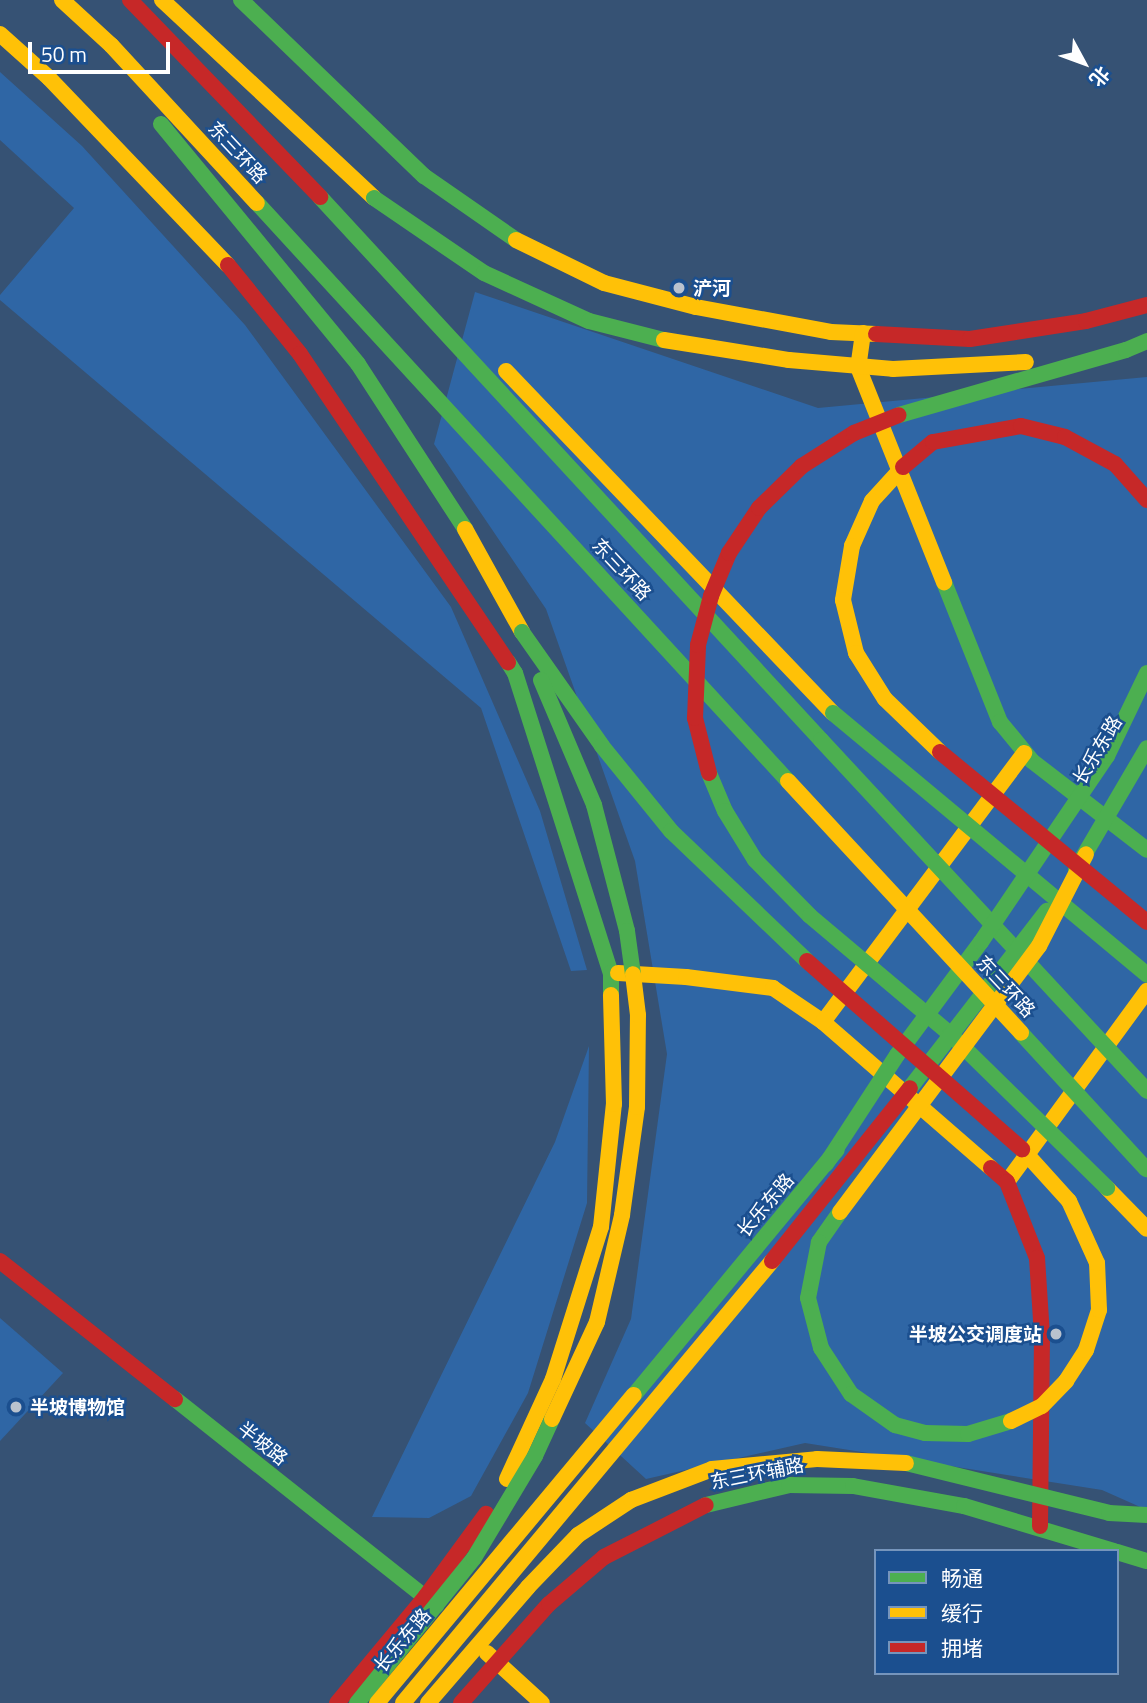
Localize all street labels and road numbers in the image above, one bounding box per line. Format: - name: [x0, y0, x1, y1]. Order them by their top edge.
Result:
- street label: 东三环路: [204, 116, 272, 188]
- street label: 东三环路: [588, 533, 656, 605]
- street label: 长乐东路: [1068, 712, 1126, 788]
- street label: 东三环路: [972, 950, 1040, 1022]
- street label: 长乐东路: [732, 1169, 798, 1241]
- street label: 半坡路: [234, 1416, 292, 1470]
- street label: 东三环辅路: [708, 1453, 806, 1493]
- street label: 长乐东路: [369, 1604, 435, 1676]

